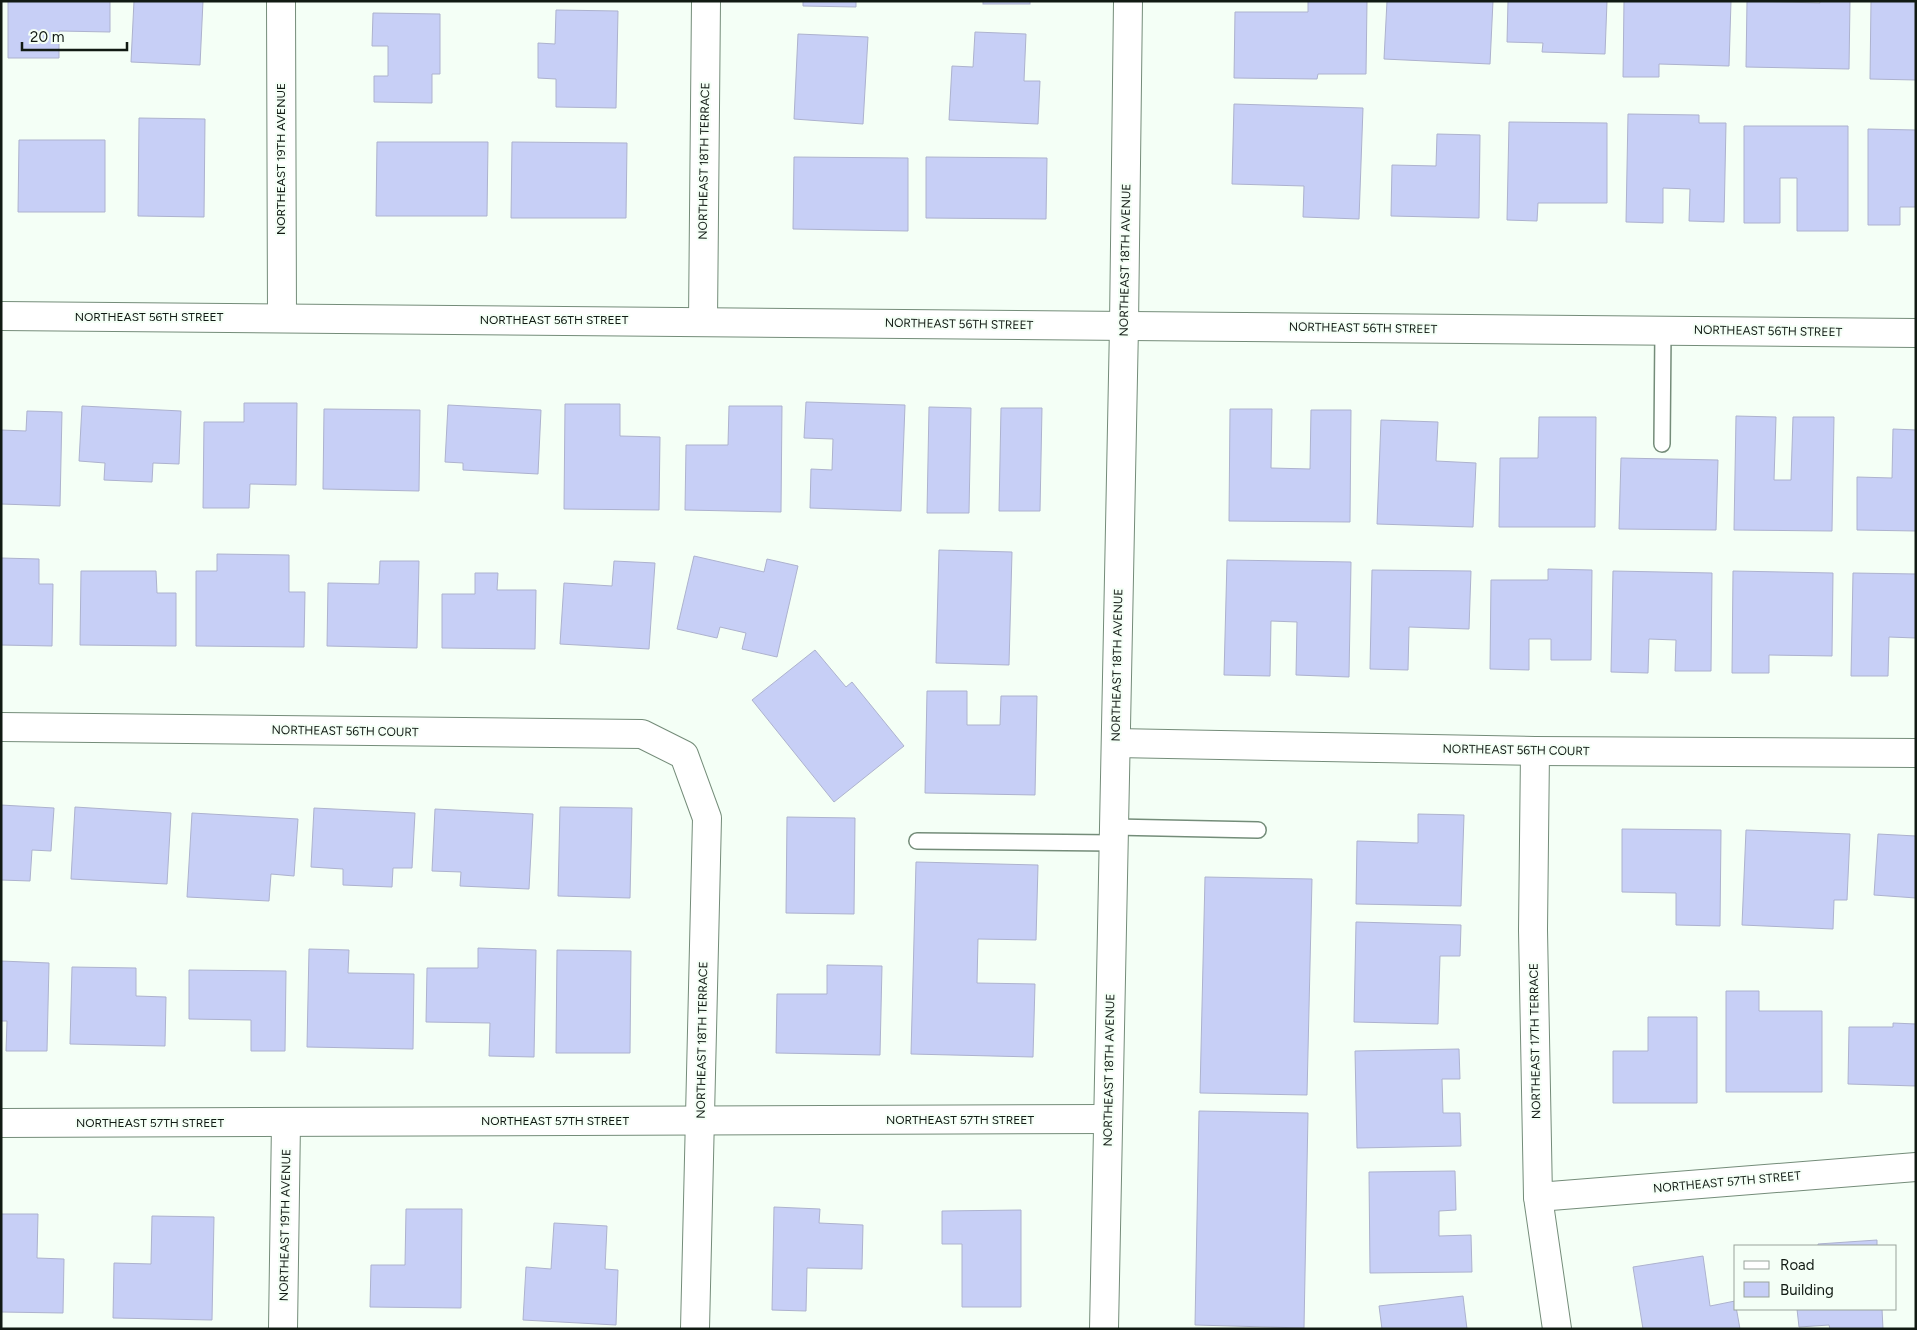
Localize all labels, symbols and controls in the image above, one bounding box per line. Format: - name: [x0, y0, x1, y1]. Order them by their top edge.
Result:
- scale bar: [22, 20, 128, 52]
- text: 20 m: [30, 28, 64, 46]
- street label: NORTHEAST 18TH TERRACE: [696, 82, 712, 240]
- street label: NORTHEAST 19TH AVENUE: [274, 83, 288, 235]
- street label: NORTHEAST 18TH AVENUE: [1117, 184, 1133, 336]
- street label: NORTHEAST 56TH STREET: [75, 310, 224, 324]
- street label: NORTHEAST 56TH STREET: [480, 313, 629, 327]
- street label: NORTHEAST 56TH STREET: [885, 316, 1034, 332]
- street label: NORTHEAST 56TH STREET: [1289, 320, 1438, 336]
- street label: NORTHEAST 56TH STREET: [1694, 323, 1843, 339]
- street label: NORTHEAST 18TH AVENUE: [1109, 589, 1125, 741]
- street label: NORTHEAST 56TH COURT: [272, 723, 419, 739]
- street label: NORTHEAST 56TH COURT: [1443, 742, 1590, 758]
- street label: NORTHEAST 18TH TERRACE: [694, 961, 710, 1119]
- street label: NORTHEAST 17TH TERRACE: [1527, 963, 1543, 1119]
- street label: NORTHEAST 18TH AVENUE: [1101, 994, 1117, 1146]
- street label: NORTHEAST 57TH STREET: [886, 1113, 1034, 1127]
- street label: NORTHEAST 57TH STREET: [481, 1114, 629, 1128]
- street label: NORTHEAST 57TH STREET: [76, 1116, 224, 1130]
- street label: NORTHEAST 19TH AVENUE: [277, 1149, 293, 1301]
- street label: NORTHEAST 57TH STREET: [1653, 1169, 1802, 1195]
- legend: [1734, 1245, 1897, 1310]
- text: Road: [1780, 1256, 1815, 1274]
- text: Building: [1780, 1281, 1834, 1299]

